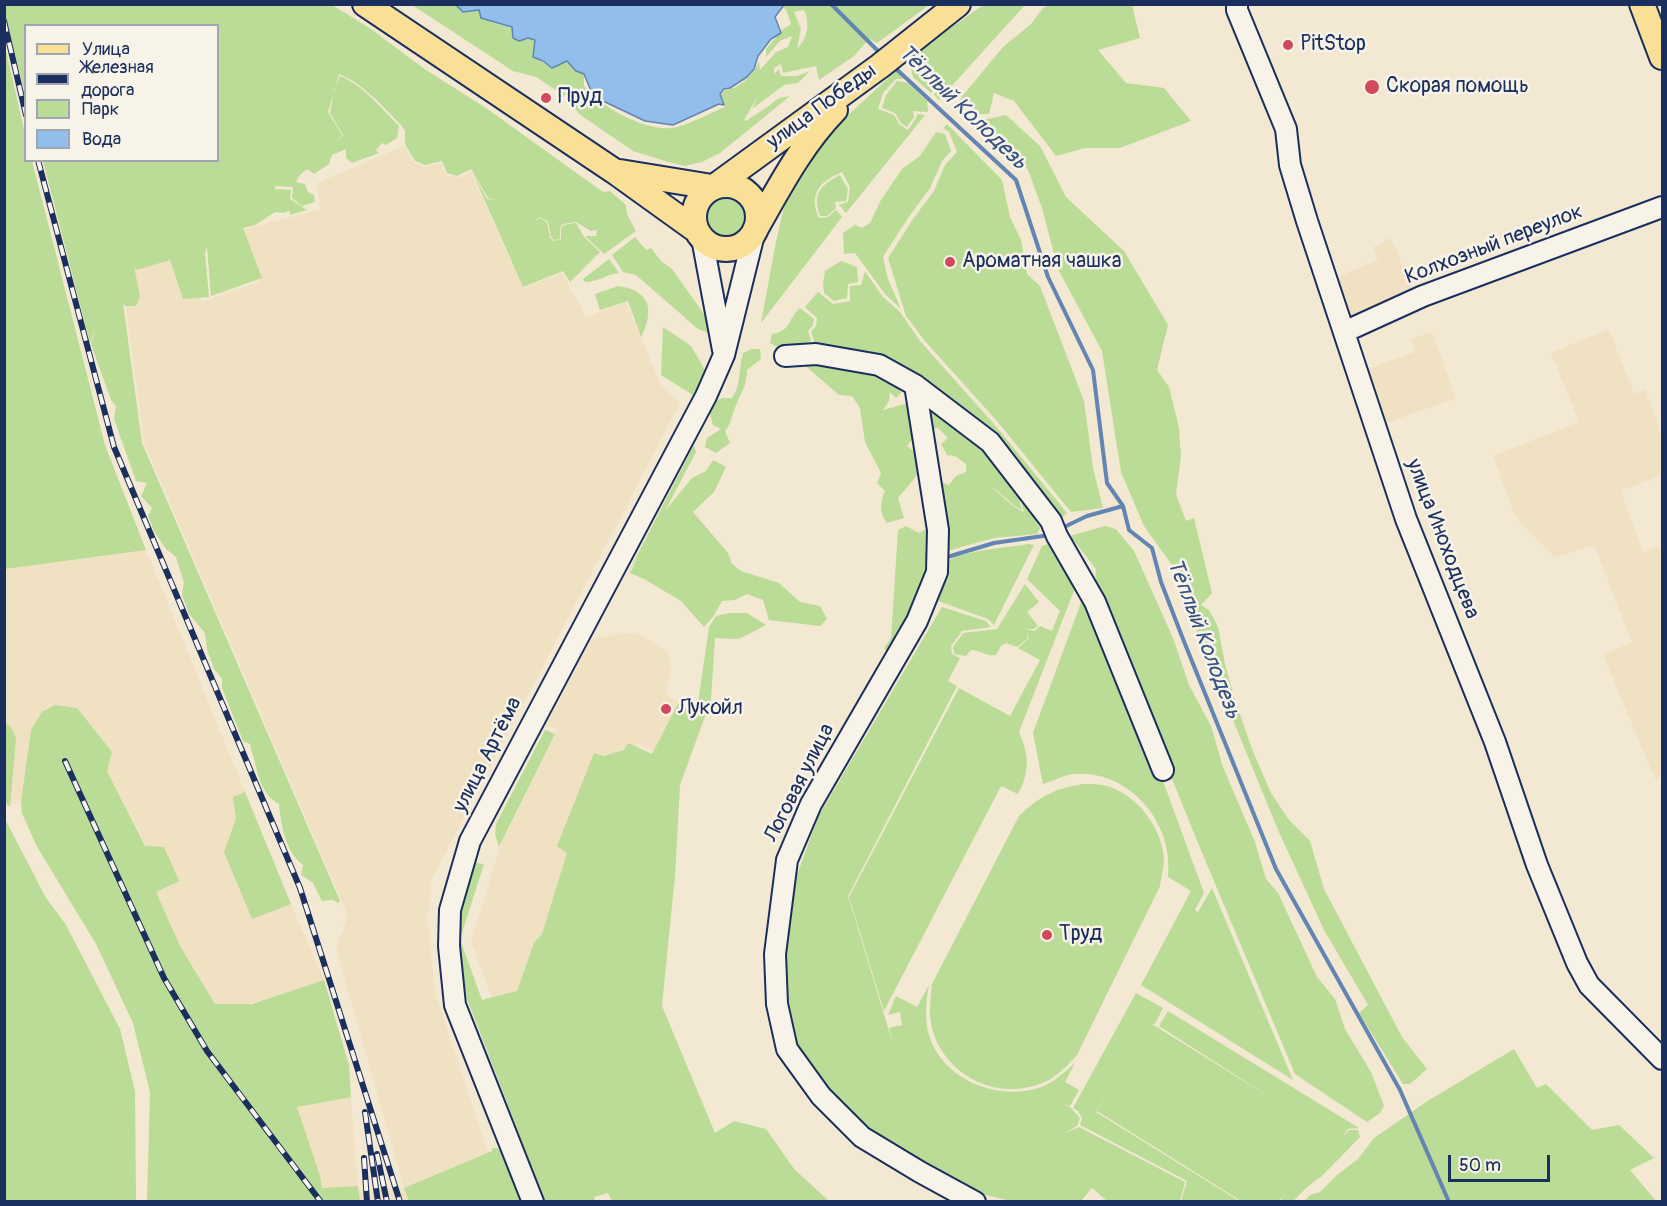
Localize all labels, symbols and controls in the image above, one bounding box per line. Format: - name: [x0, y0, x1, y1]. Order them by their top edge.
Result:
- legend: [24, 24, 219, 162]
- place label: PitStop: [1300, 32, 1366, 58]
- text: Улица: [82, 38, 130, 61]
- marker: PitStop: [1281, 38, 1295, 52]
- water label: Тёплый Колодезь: [892, 40, 1032, 176]
- text: Железная дорога: [81, 56, 154, 102]
- street label: улица Победы: [762, 59, 882, 155]
- place label: Скорая помощь: [1386, 74, 1529, 100]
- marker: Скорая помощь: [1363, 78, 1381, 96]
- place label: Пруд: [558, 85, 602, 111]
- marker: Пруд: [539, 91, 553, 105]
- text: Парк: [82, 98, 119, 121]
- text: Вода: [82, 128, 121, 151]
- street label: Колхозный переулок: [1402, 199, 1586, 291]
- place label: Ароматная чашка: [962, 249, 1121, 275]
- marker: Ароматная чашка: [943, 255, 957, 269]
- street label: улица Иноходцева: [1400, 456, 1484, 622]
- water label: Тёплый Колодезь: [1160, 555, 1246, 723]
- street label: улица Артёма: [448, 693, 528, 817]
- place label: Лукойл: [678, 696, 743, 722]
- marker: Лукойл: [659, 702, 673, 716]
- street label: Логовая улица: [759, 720, 841, 846]
- place label: Труд: [1059, 922, 1102, 948]
- marker: Труд: [1040, 928, 1054, 942]
- scale bar: [1451, 1143, 1553, 1181]
- text: 50 m: [1459, 1154, 1501, 1177]

